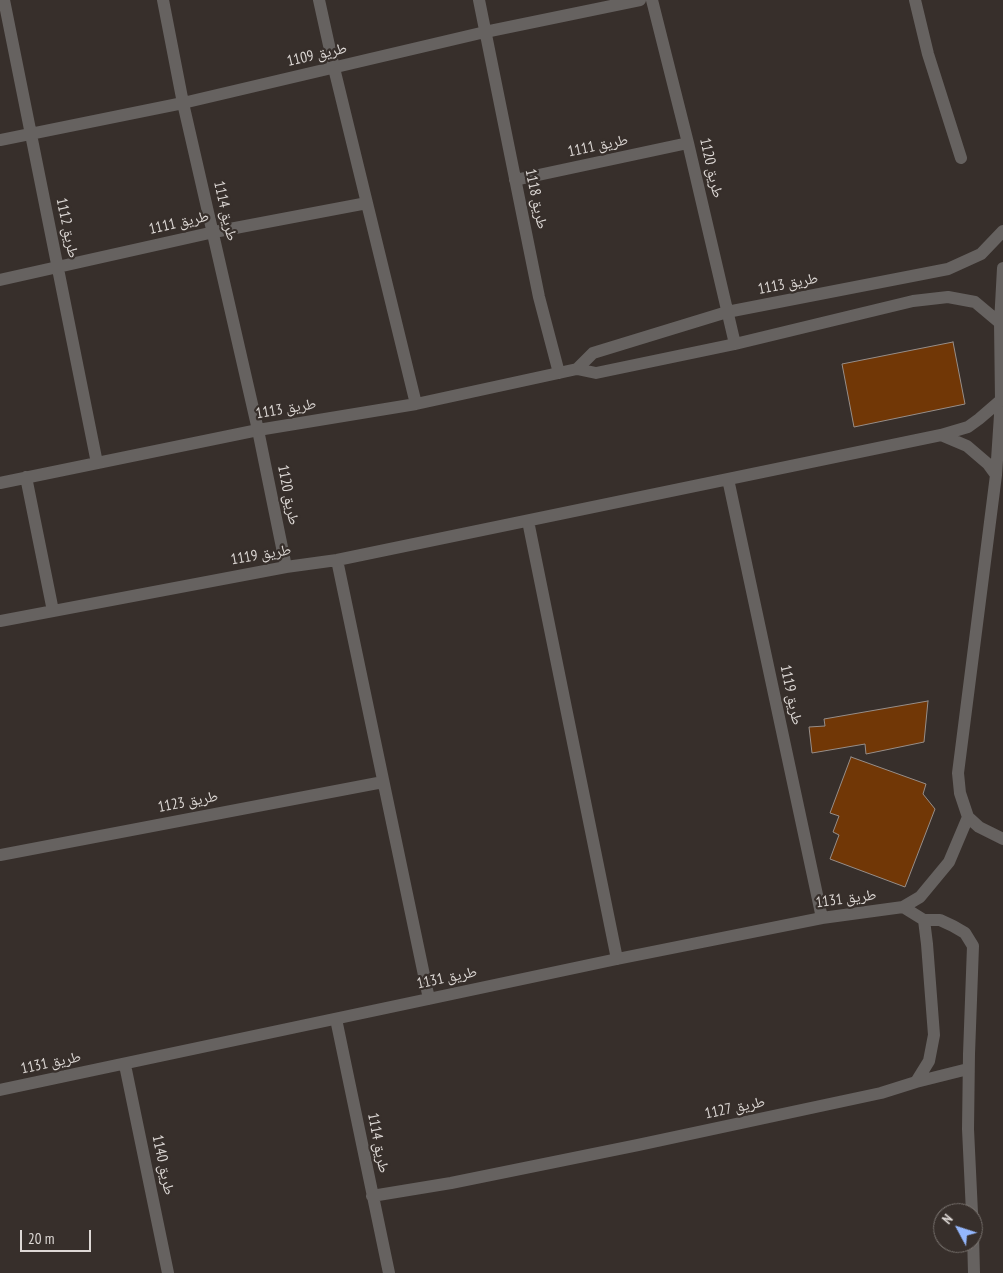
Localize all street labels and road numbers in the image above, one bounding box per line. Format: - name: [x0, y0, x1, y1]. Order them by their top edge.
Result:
- street label: طريق 1109: [285, 39, 349, 71]
- street label: طريق 1111: [566, 131, 630, 161]
- street label: طريق 1120: [695, 136, 727, 200]
- street label: طريق 1118: [521, 167, 551, 231]
- street label: طريق 1114: [209, 179, 241, 243]
- street label: طريق 1112: [52, 196, 82, 260]
- street label: طريق 1111: [147, 207, 211, 239]
- street label: طريق 1113: [756, 269, 820, 299]
- street label: طريق 1113: [254, 395, 318, 423]
- street label: طريق 1120: [273, 463, 303, 527]
- street label: طريق 1119: [229, 541, 293, 569]
- street label: طريق 1119: [776, 663, 806, 727]
- street label: طريق 1123: [156, 787, 220, 817]
- street label: طريق 1131: [815, 886, 877, 912]
- street label: طريق 1131: [415, 963, 479, 993]
- street label: طريق 1131: [19, 1048, 83, 1078]
- street label: طريق 1127: [703, 1093, 767, 1123]
- street label: طريق 1114: [363, 1111, 393, 1175]
- street label: طريق 1140: [148, 1133, 178, 1197]

